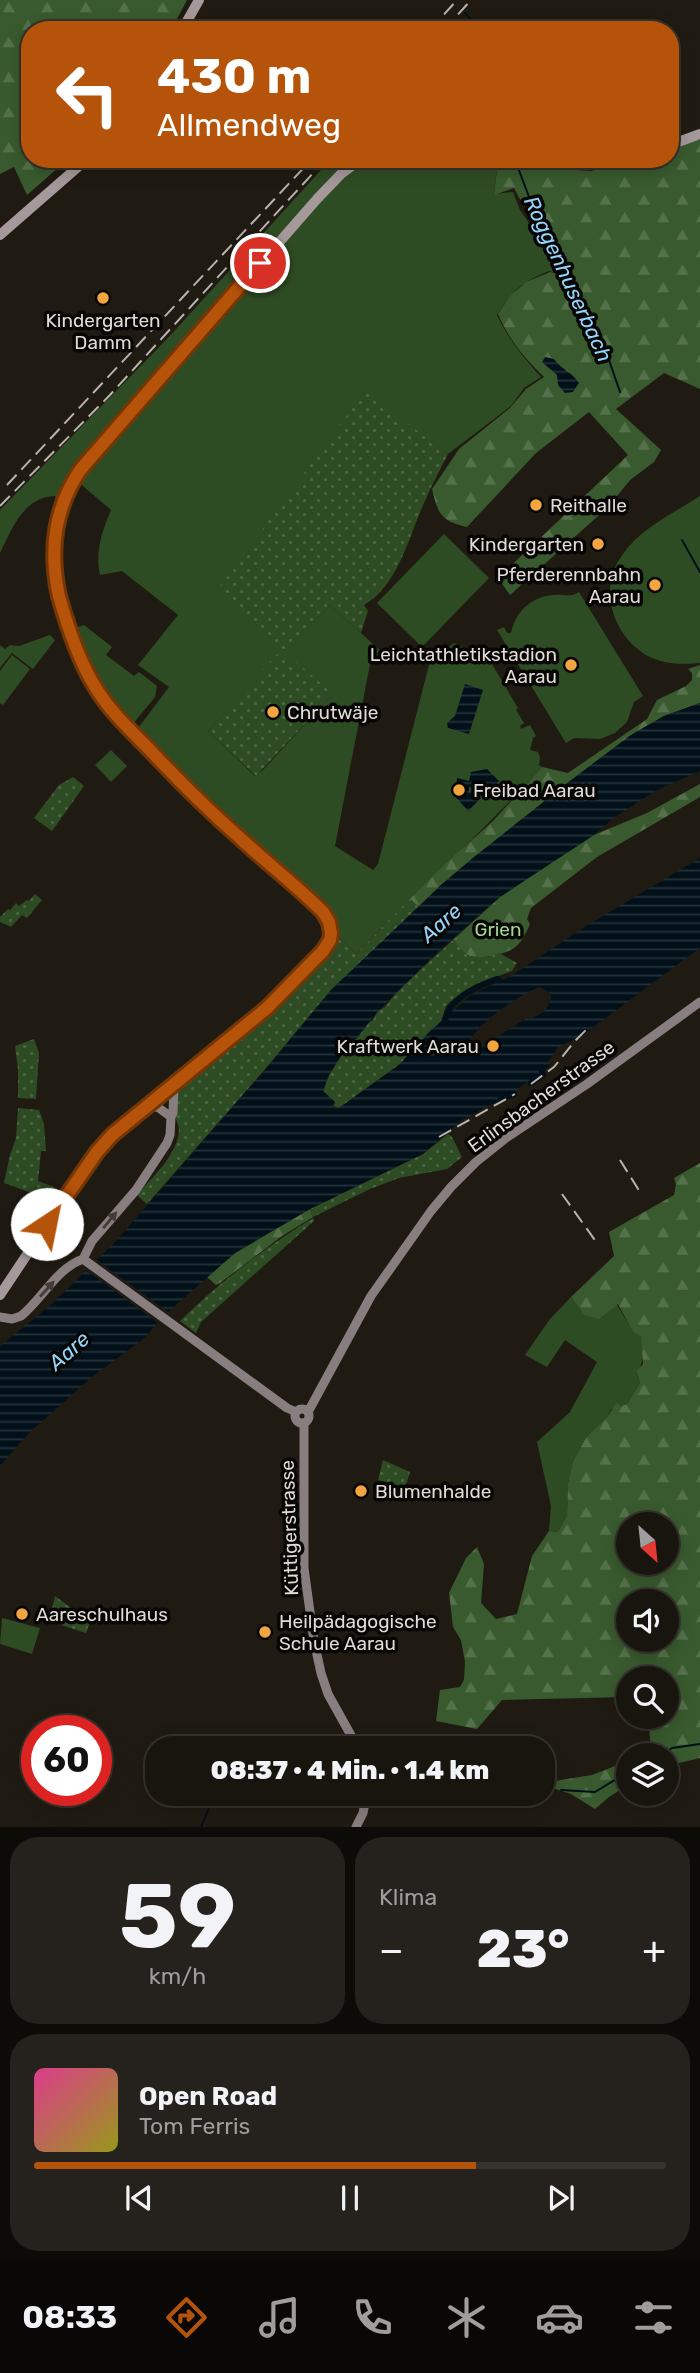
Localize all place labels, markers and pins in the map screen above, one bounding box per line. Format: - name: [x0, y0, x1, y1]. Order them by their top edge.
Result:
- pin: [230, 233, 290, 293]
- marker: Kindergarten Damm: [95, 290, 111, 306]
- place label: Kindergarten Damm: [45, 309, 161, 354]
- place label: Reithalle: [550, 494, 627, 517]
- marker: Reithalle: [528, 497, 544, 513]
- place label: Kindergarten: [469, 533, 584, 556]
- marker: Kindergarten: [590, 536, 606, 552]
- place label: Pferderennbahn Aarau: [496, 563, 641, 608]
- marker: Pferderennbahn Aarau: [647, 577, 663, 593]
- place label: Leichtathletikstadion Aarau: [370, 643, 557, 688]
- marker: Leichtathletikstadion Aarau: [563, 657, 579, 673]
- place label: Chrutwäje: [287, 701, 378, 724]
- marker: Chrutwäje: [265, 704, 281, 720]
- place label: Freibad Aarau: [473, 779, 596, 802]
- marker: Freibad Aarau: [451, 782, 467, 798]
- place label: Kraftwerk Aarau: [337, 1035, 479, 1058]
- marker: Kraftwerk Aarau: [485, 1038, 501, 1054]
- place label: Blumenhalde: [375, 1480, 491, 1503]
- marker: Blumenhalde: [353, 1483, 369, 1499]
- place label: Aareschulhaus: [36, 1603, 168, 1626]
- marker: Aareschulhaus: [14, 1606, 30, 1622]
- place label: Heilpädagogische Schule Aarau: [279, 1610, 437, 1655]
- marker: Heilpädagogische Schule Aarau: [257, 1624, 273, 1640]

